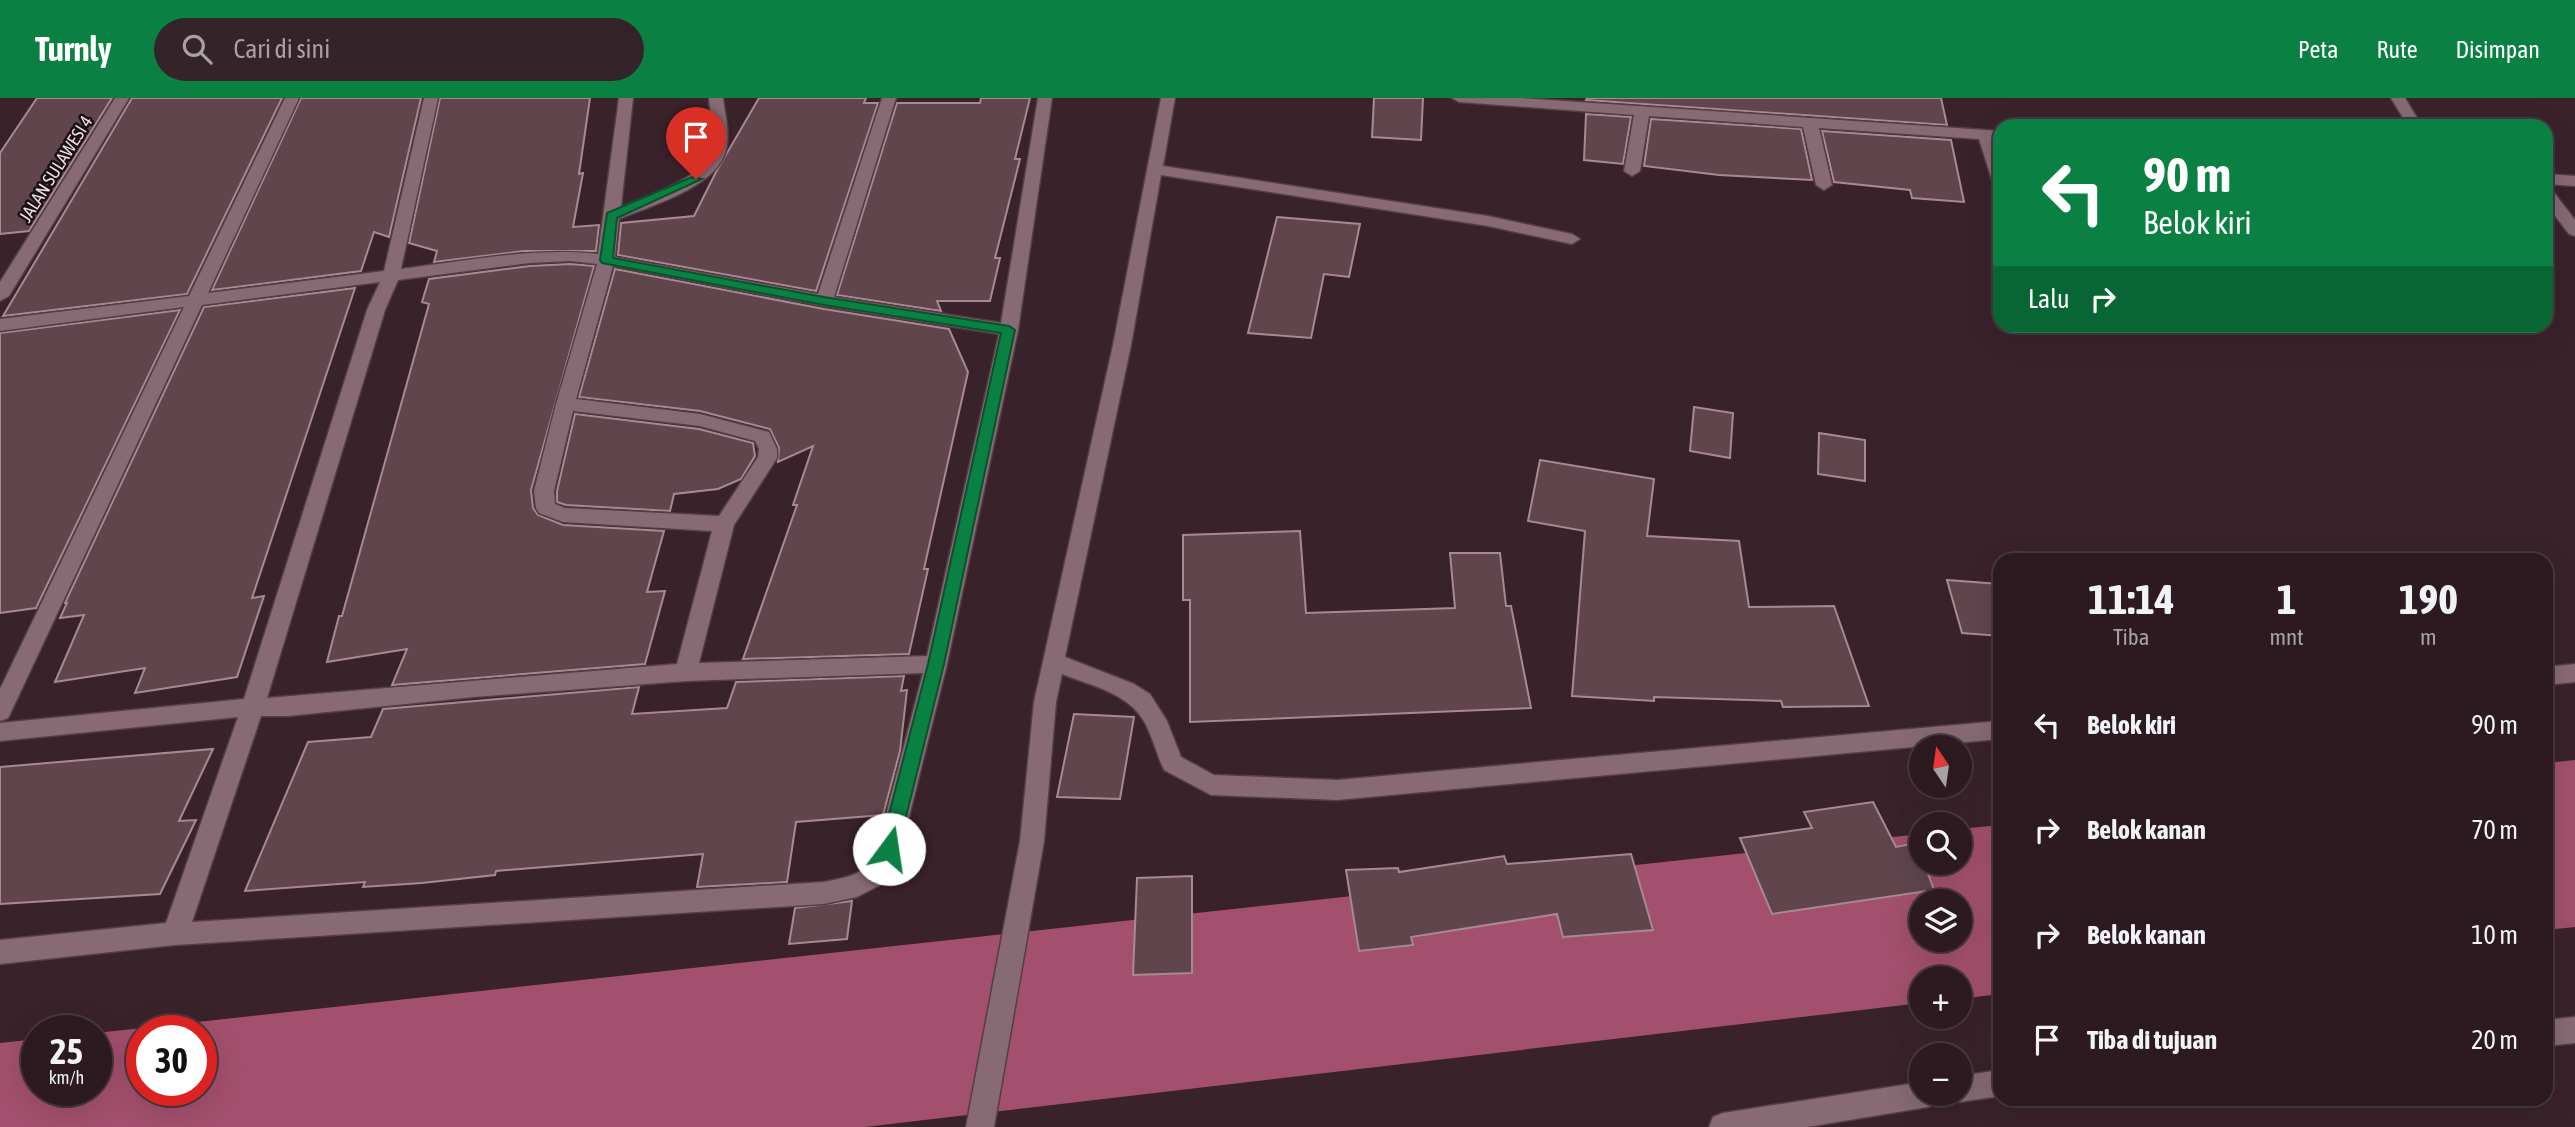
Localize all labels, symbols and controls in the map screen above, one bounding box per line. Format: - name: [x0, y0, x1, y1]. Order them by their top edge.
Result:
- search box: [154, 18, 644, 81]
- text: Turnly: [35, 30, 112, 68]
- icon: search: [178, 30, 216, 68]
- text: Cari di sini: [234, 34, 330, 64]
- text: Peta: [2298, 36, 2338, 63]
- text: Rute: [2376, 36, 2418, 63]
- text: Disimpan: [2456, 36, 2540, 63]
- pin: [666, 107, 726, 179]
- street label: JALAN SULAWESI 4: [15, 112, 97, 226]
- icon: arrive: [677, 118, 715, 156]
- text: 90 m: [2143, 146, 2231, 202]
- icon: left: [2028, 147, 2119, 238]
- text: Belok kiri: [2143, 204, 2252, 241]
- icon: right: [2084, 280, 2122, 318]
- text: Lalu: [2028, 284, 2070, 314]
- text: 11:14: [2088, 575, 2174, 623]
- text: 1: [2277, 575, 2296, 623]
- text: 190: [2399, 575, 2458, 623]
- text: Tiba: [2113, 624, 2149, 650]
- text: mnt: [2269, 624, 2304, 650]
- text: m: [2420, 624, 2437, 650]
- icon: left: [2028, 706, 2066, 744]
- text: Belok kiri: [2087, 710, 2176, 740]
- text: 90 m: [2471, 710, 2518, 740]
- north arrow: [1909, 735, 1972, 798]
- map controls: [1909, 735, 1972, 1106]
- icon: right: [2028, 811, 2066, 849]
- position arrow: [852, 812, 926, 886]
- button: search: [1909, 812, 1972, 875]
- text: Belok kanan: [2087, 815, 2206, 845]
- text: 70 m: [2471, 815, 2518, 845]
- button: layers: [1909, 889, 1972, 952]
- icon: right: [2028, 916, 2066, 954]
- text: Belok kanan: [2087, 920, 2206, 950]
- text: 10 m: [2471, 920, 2518, 950]
- button: +: [1909, 966, 1972, 1029]
- speed limit sign: 30: [126, 1015, 217, 1106]
- icon: arrive: [2028, 1021, 2066, 1059]
- text: Tiba di tujuan: [2087, 1025, 2217, 1055]
- text: 20 m: [2471, 1025, 2518, 1055]
- text: 25: [50, 1031, 83, 1071]
- button: −: [1909, 1043, 1972, 1106]
- text: km/h: [49, 1067, 84, 1088]

